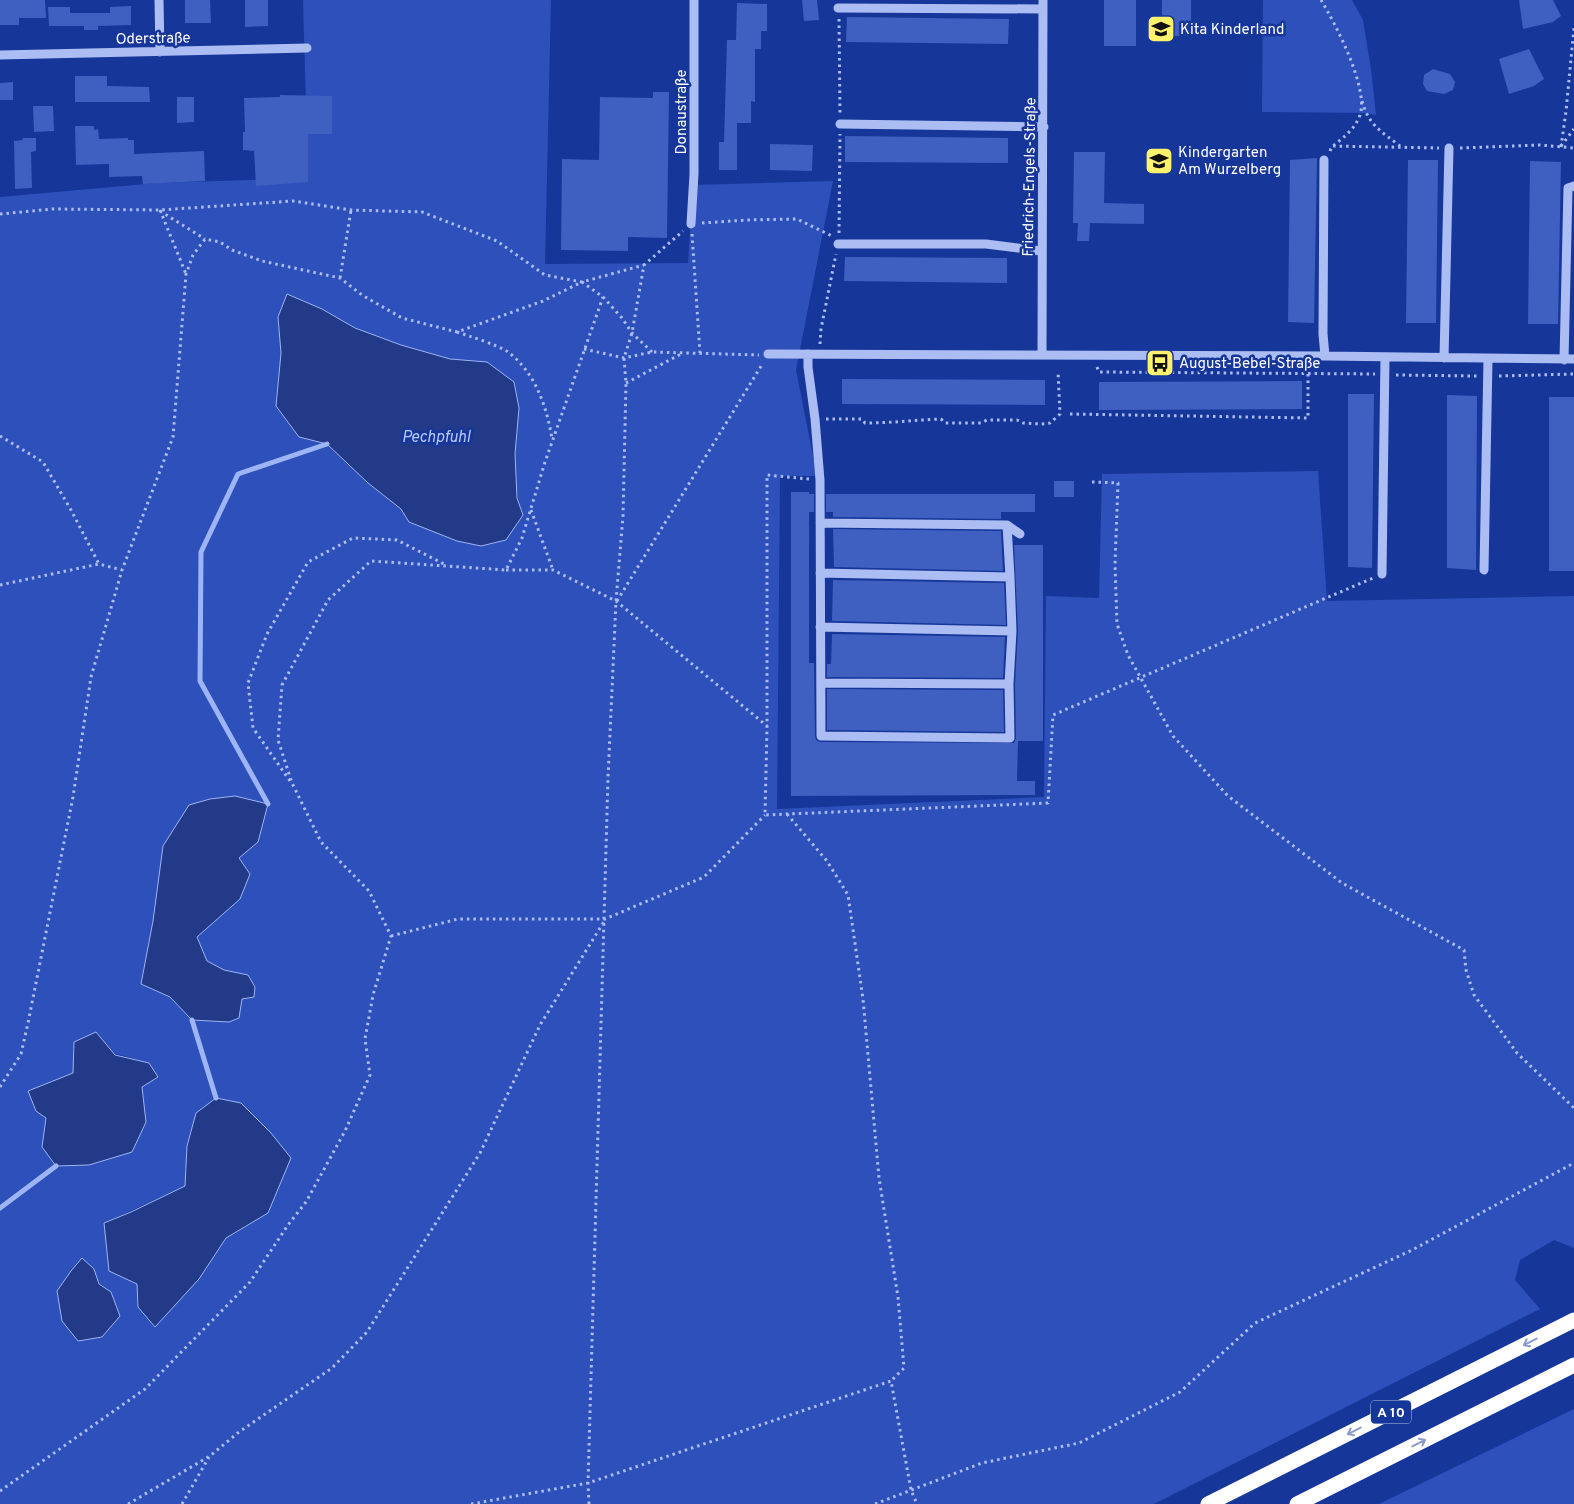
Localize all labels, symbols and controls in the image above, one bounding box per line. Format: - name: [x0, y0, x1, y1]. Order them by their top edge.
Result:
- school or university icon: Kita Kinderland: [1146, 14, 1176, 44]
- place label: Kita Kinderland: [1180, 21, 1285, 40]
- street label: Oderstraße: [115, 29, 191, 50]
- street label: Donaustraße: [673, 70, 692, 154]
- street label: Friedrich-Engels-Straße: [1020, 97, 1041, 257]
- place label: Kindergarten Am Wurzelberg: [1178, 144, 1281, 180]
- school or university icon: Kindergarten Am Wurzelberg: [1144, 146, 1174, 176]
- bus stop icon: August-Bebel-Straße: [1145, 348, 1175, 378]
- place label: August-Bebel-Straße: [1179, 355, 1320, 374]
- water label: Pechpfuhl: [402, 428, 471, 448]
- one-way arrow: [1523, 1337, 1538, 1347]
- road number: A 10: [1371, 1400, 1411, 1424]
- one-way arrow: [1347, 1427, 1362, 1436]
- one-way arrow: [1411, 1438, 1426, 1447]

